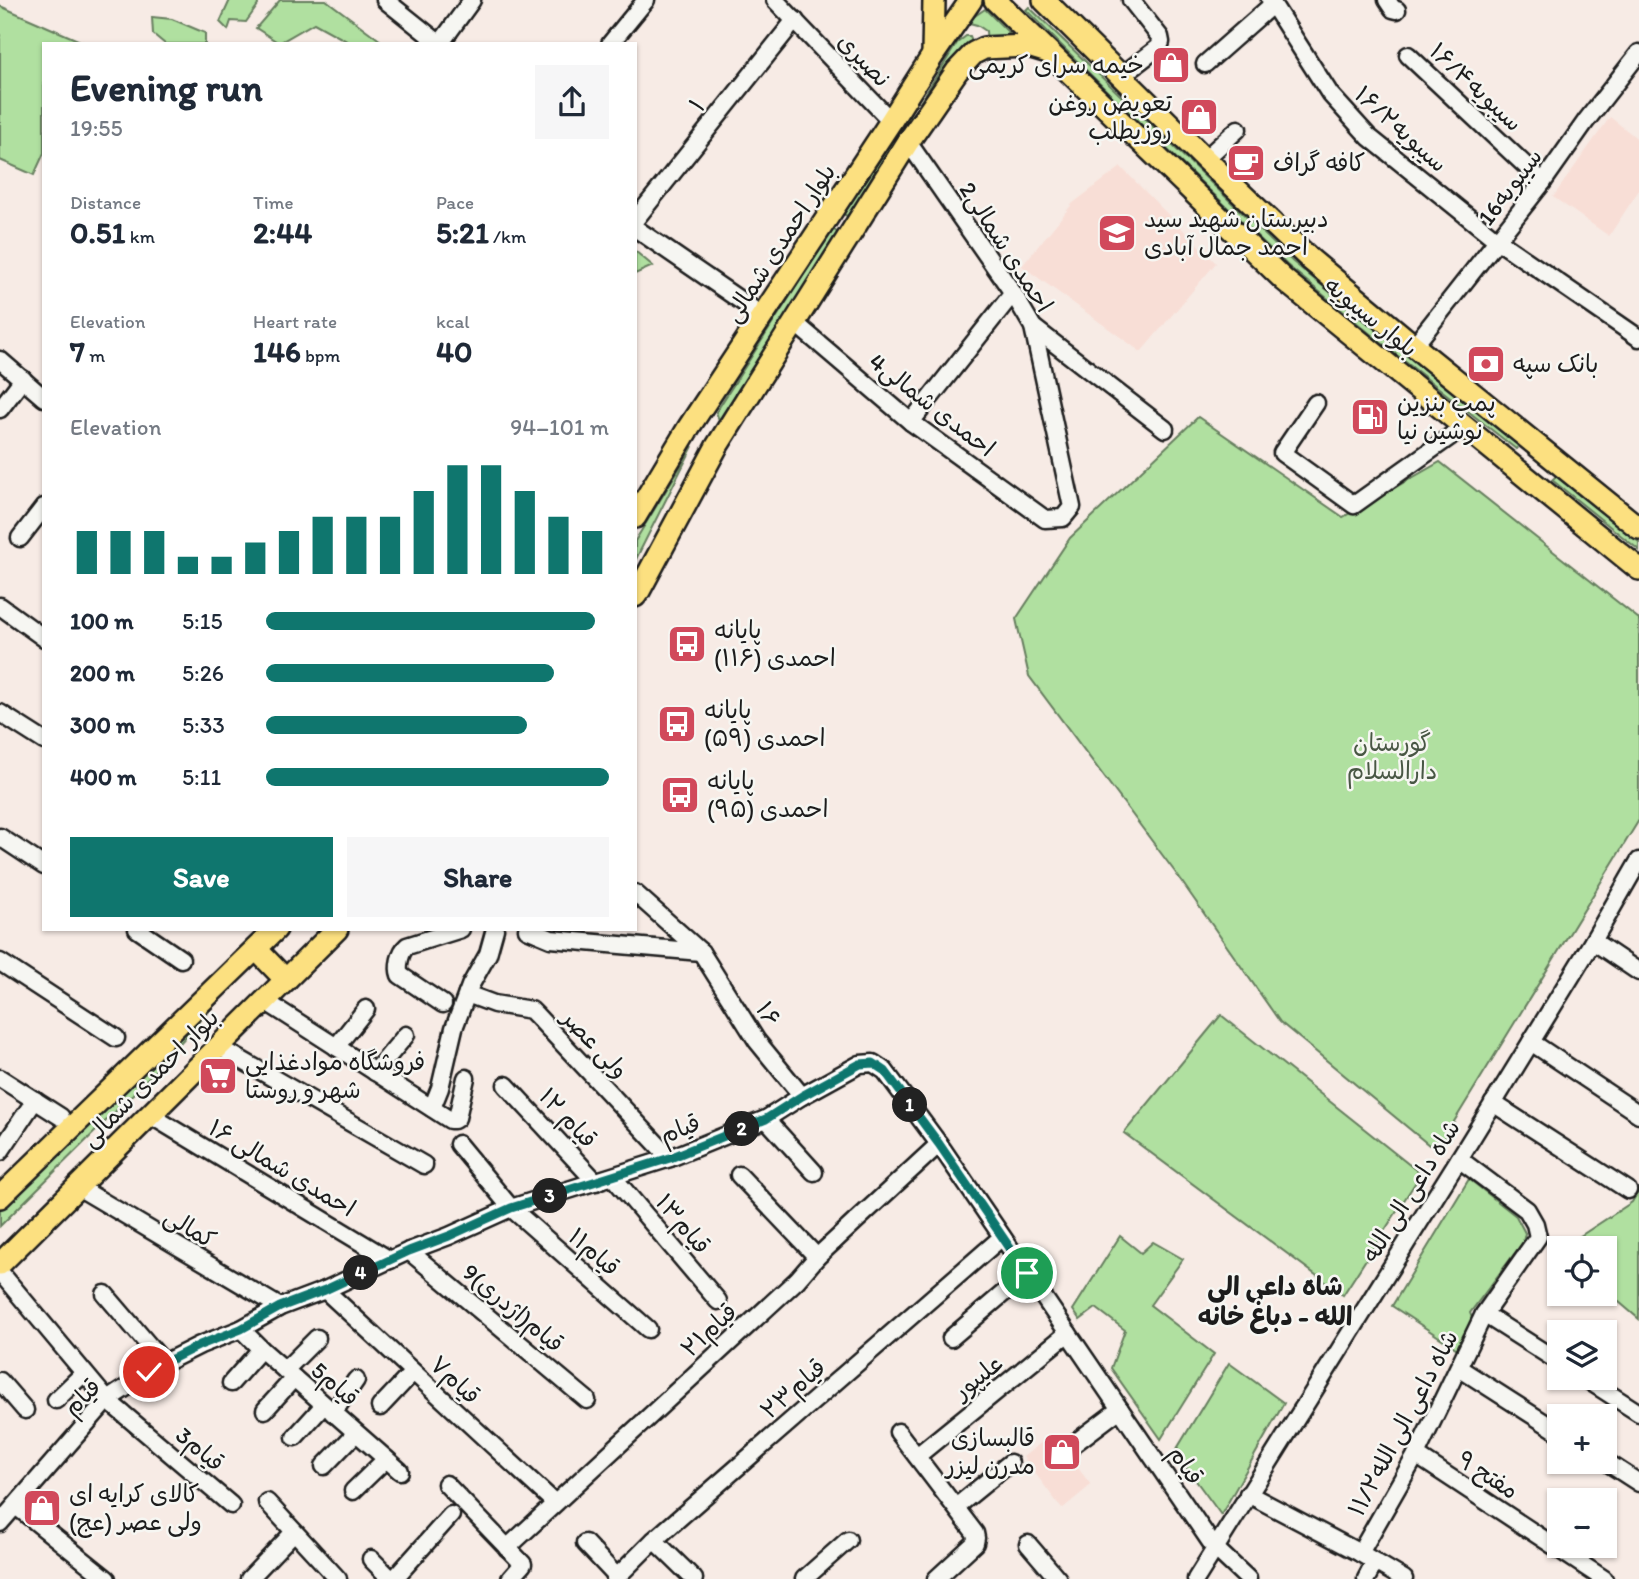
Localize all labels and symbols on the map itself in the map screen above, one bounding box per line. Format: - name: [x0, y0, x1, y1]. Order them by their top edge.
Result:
- street label: نصیری: [832, 27, 897, 93]
- street label: سیبویه۱۶/۴: [1423, 36, 1529, 138]
- shop icon: خیمه سرای کریمی: [1150, 44, 1192, 86]
- place label: خیمه سرای کریمی: [968, 50, 1144, 80]
- street label: سیبویه۱۶/۲: [1348, 79, 1454, 179]
- place label: تعویض روغن روزیطلب: [1048, 88, 1173, 145]
- street label: ۱: [683, 92, 711, 117]
- shop icon: تعویض روغن روزیطلب: [1178, 96, 1220, 138]
- cafe icon: کافه گراف: [1225, 142, 1267, 184]
- street label: سیبویه16: [1471, 142, 1549, 232]
- place label: کافه گراف: [1273, 148, 1365, 177]
- street label: بلوار احمدی شمالی: [718, 158, 842, 328]
- street label: 2احمدی شمالی: [953, 176, 1059, 318]
- place label: دبیرستان شهید سید احمد جمال آبادی: [1144, 204, 1329, 261]
- school or university icon: دبیرستان شهید سید احمد جمال آبادی: [1096, 212, 1138, 254]
- street label: بلوار سیبویه: [1318, 270, 1424, 364]
- bank icon: بانک سپه: [1465, 343, 1507, 385]
- street label: 4احمدی شمالی: [863, 346, 1001, 464]
- place label: بانک سپه: [1513, 349, 1599, 379]
- place label: پمپ بنزین نوشین نیا: [1397, 388, 1496, 446]
- fuel station icon: پمپ بنزین نوشین نیا: [1349, 396, 1391, 438]
- place label: پایانه احمدی (۱۱۶): [714, 615, 836, 672]
- bus stop icon: پایانه احمدی (۱۱۶): [666, 623, 708, 665]
- place label: پایانه احمدی (۵۹): [704, 695, 825, 752]
- bus stop icon: پایانه احمدی (۵۹): [656, 703, 698, 745]
- park label: گورستان دارالسلام: [1347, 728, 1437, 789]
- place label: پایانه احمدی (۹۵): [707, 766, 828, 823]
- bus stop icon: پایانه احمدی (۹۵): [659, 774, 701, 816]
- street label: ۱۶: [750, 996, 787, 1031]
- street label: ولی عصر: [554, 1002, 635, 1085]
- street label: بلوار احمدی شمالی: [75, 1003, 225, 1153]
- place label: فروشگاه موادغذایی شهر و روستا: [245, 1047, 425, 1104]
- supermarket icon: فروشگاه موادغذایی شهر و روستا: [197, 1055, 239, 1097]
- street label: قیام ۱۲: [530, 1082, 603, 1156]
- pin: 1: [892, 1088, 928, 1122]
- street label: قیام: [655, 1107, 706, 1153]
- street label: احمدی شمالی ۱۶: [203, 1112, 361, 1224]
- pin: 2: [724, 1112, 760, 1146]
- street label: شاه داعی الی الله: [1355, 1114, 1467, 1268]
- pin: 3: [532, 1178, 568, 1214]
- street label: قیام۱۳: [647, 1188, 717, 1262]
- street label: کمالی: [159, 1201, 221, 1255]
- street label: قیام۱۱: [560, 1221, 626, 1285]
- pin: [997, 1243, 1057, 1303]
- pin: 4: [344, 1256, 378, 1290]
- street label: قیام(اژدری)9: [454, 1257, 570, 1361]
- district label: شاه داعی الی الله - دباغ خانه: [1198, 1270, 1352, 1334]
- street label: قیام۲۱: [675, 1297, 745, 1366]
- street label: ۱۱/۲شاه داعی الی الله: [1341, 1325, 1465, 1521]
- pin: [119, 1342, 179, 1402]
- street label: علیپور: [946, 1348, 1009, 1407]
- street label: قیام۷: [421, 1349, 486, 1413]
- street label: قیام۲۳: [754, 1352, 834, 1428]
- street label: قیام5: [303, 1355, 365, 1415]
- street label: قیام: [57, 1372, 109, 1424]
- street label: قیام3: [168, 1420, 230, 1480]
- place label: قالبسازی مدرن لیزر: [944, 1423, 1035, 1480]
- shop icon: قالبسازی مدرن لیزر: [1041, 1431, 1083, 1473]
- street label: قیام: [1160, 1440, 1210, 1492]
- street label: مفتح ۹: [1451, 1444, 1524, 1507]
- place label: کالای کرایه ای ولی عصر (عج): [69, 1479, 202, 1538]
- shop icon: کالای کرایه ای ولی عصر (عج): [21, 1487, 63, 1529]

